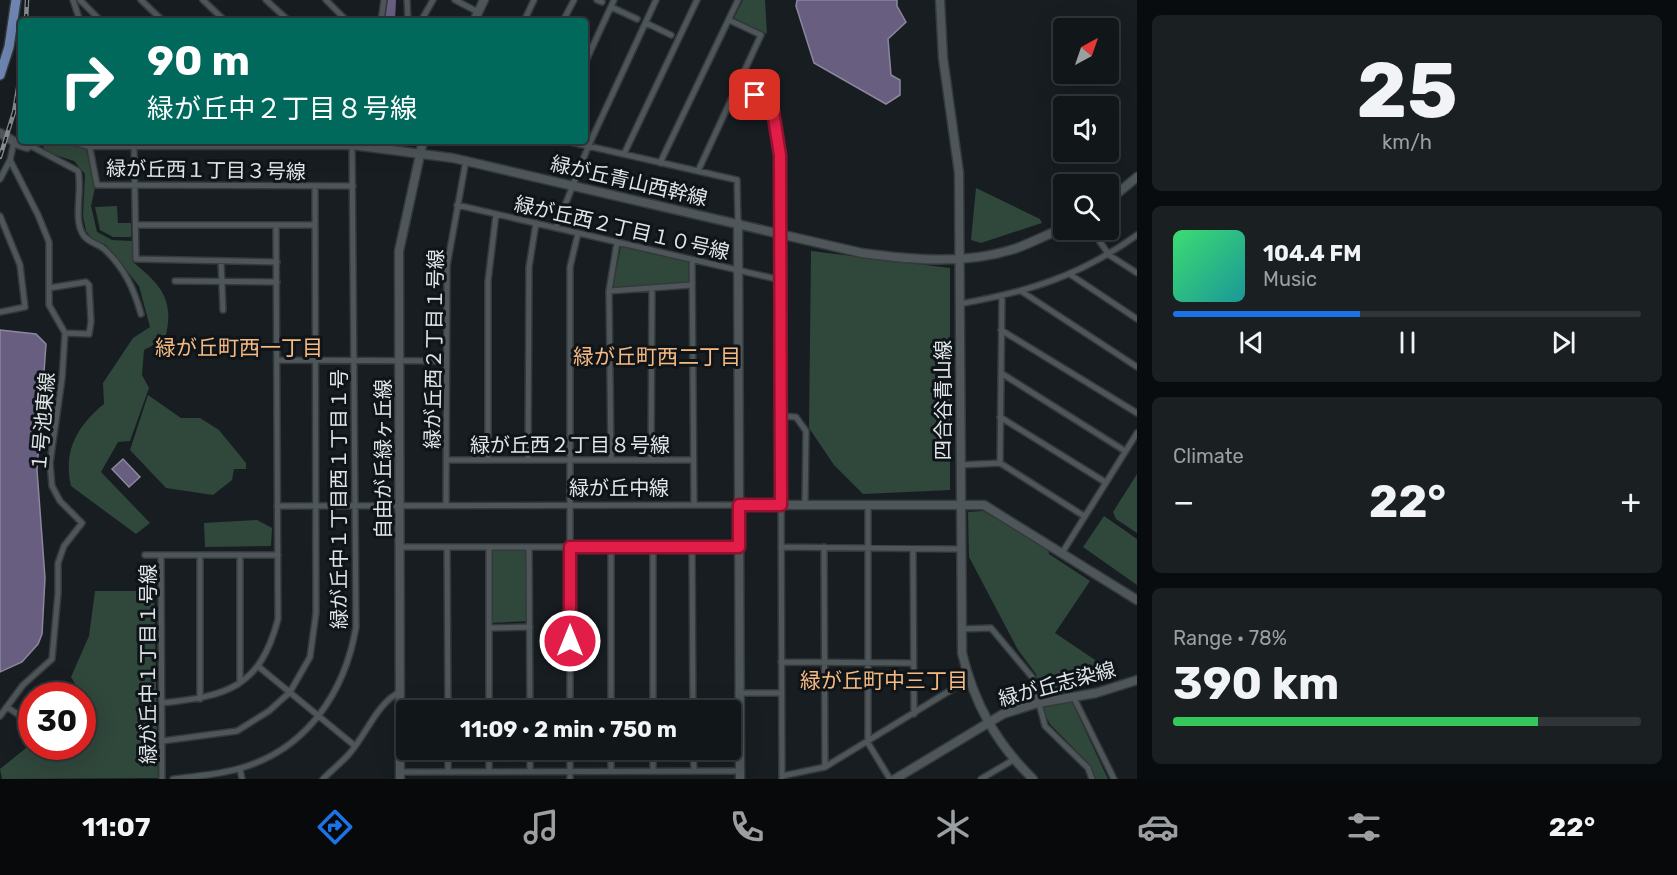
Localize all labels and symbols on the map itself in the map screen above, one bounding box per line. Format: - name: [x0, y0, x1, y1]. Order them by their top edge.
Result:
- north arrow: [1053, 18, 1119, 84]
- pin: [729, 69, 780, 120]
- street label: 緑が丘青山西幹線: [548, 151, 710, 211]
- street label: 緑が丘西１丁目３号線: [106, 156, 306, 184]
- street label: 緑が丘西２丁目１０号線: [512, 192, 732, 264]
- street label: 緑が丘西２丁目１号線: [420, 249, 448, 449]
- district label: 緑が丘町西一丁目: [155, 335, 323, 360]
- street label: 四合谷青山線: [931, 340, 955, 460]
- district label: 緑が丘町西二丁目: [573, 344, 741, 369]
- street label: 緑が丘中１丁目西１丁目１号: [327, 369, 351, 629]
- street label: １号池東線: [27, 371, 59, 473]
- street label: 自由が丘緑ヶ丘線: [371, 379, 395, 539]
- street label: 緑が丘西２丁目８号線: [470, 433, 670, 457]
- street label: 緑が丘中線: [569, 476, 669, 500]
- street label: 緑が丘中１丁目１号線: [136, 564, 160, 764]
- position arrow: [538, 609, 602, 673]
- street label: 緑が丘志染線: [996, 657, 1118, 711]
- district label: 緑が丘町中三丁目: [800, 668, 968, 693]
- speed limit sign: 30: [18, 682, 96, 760]

